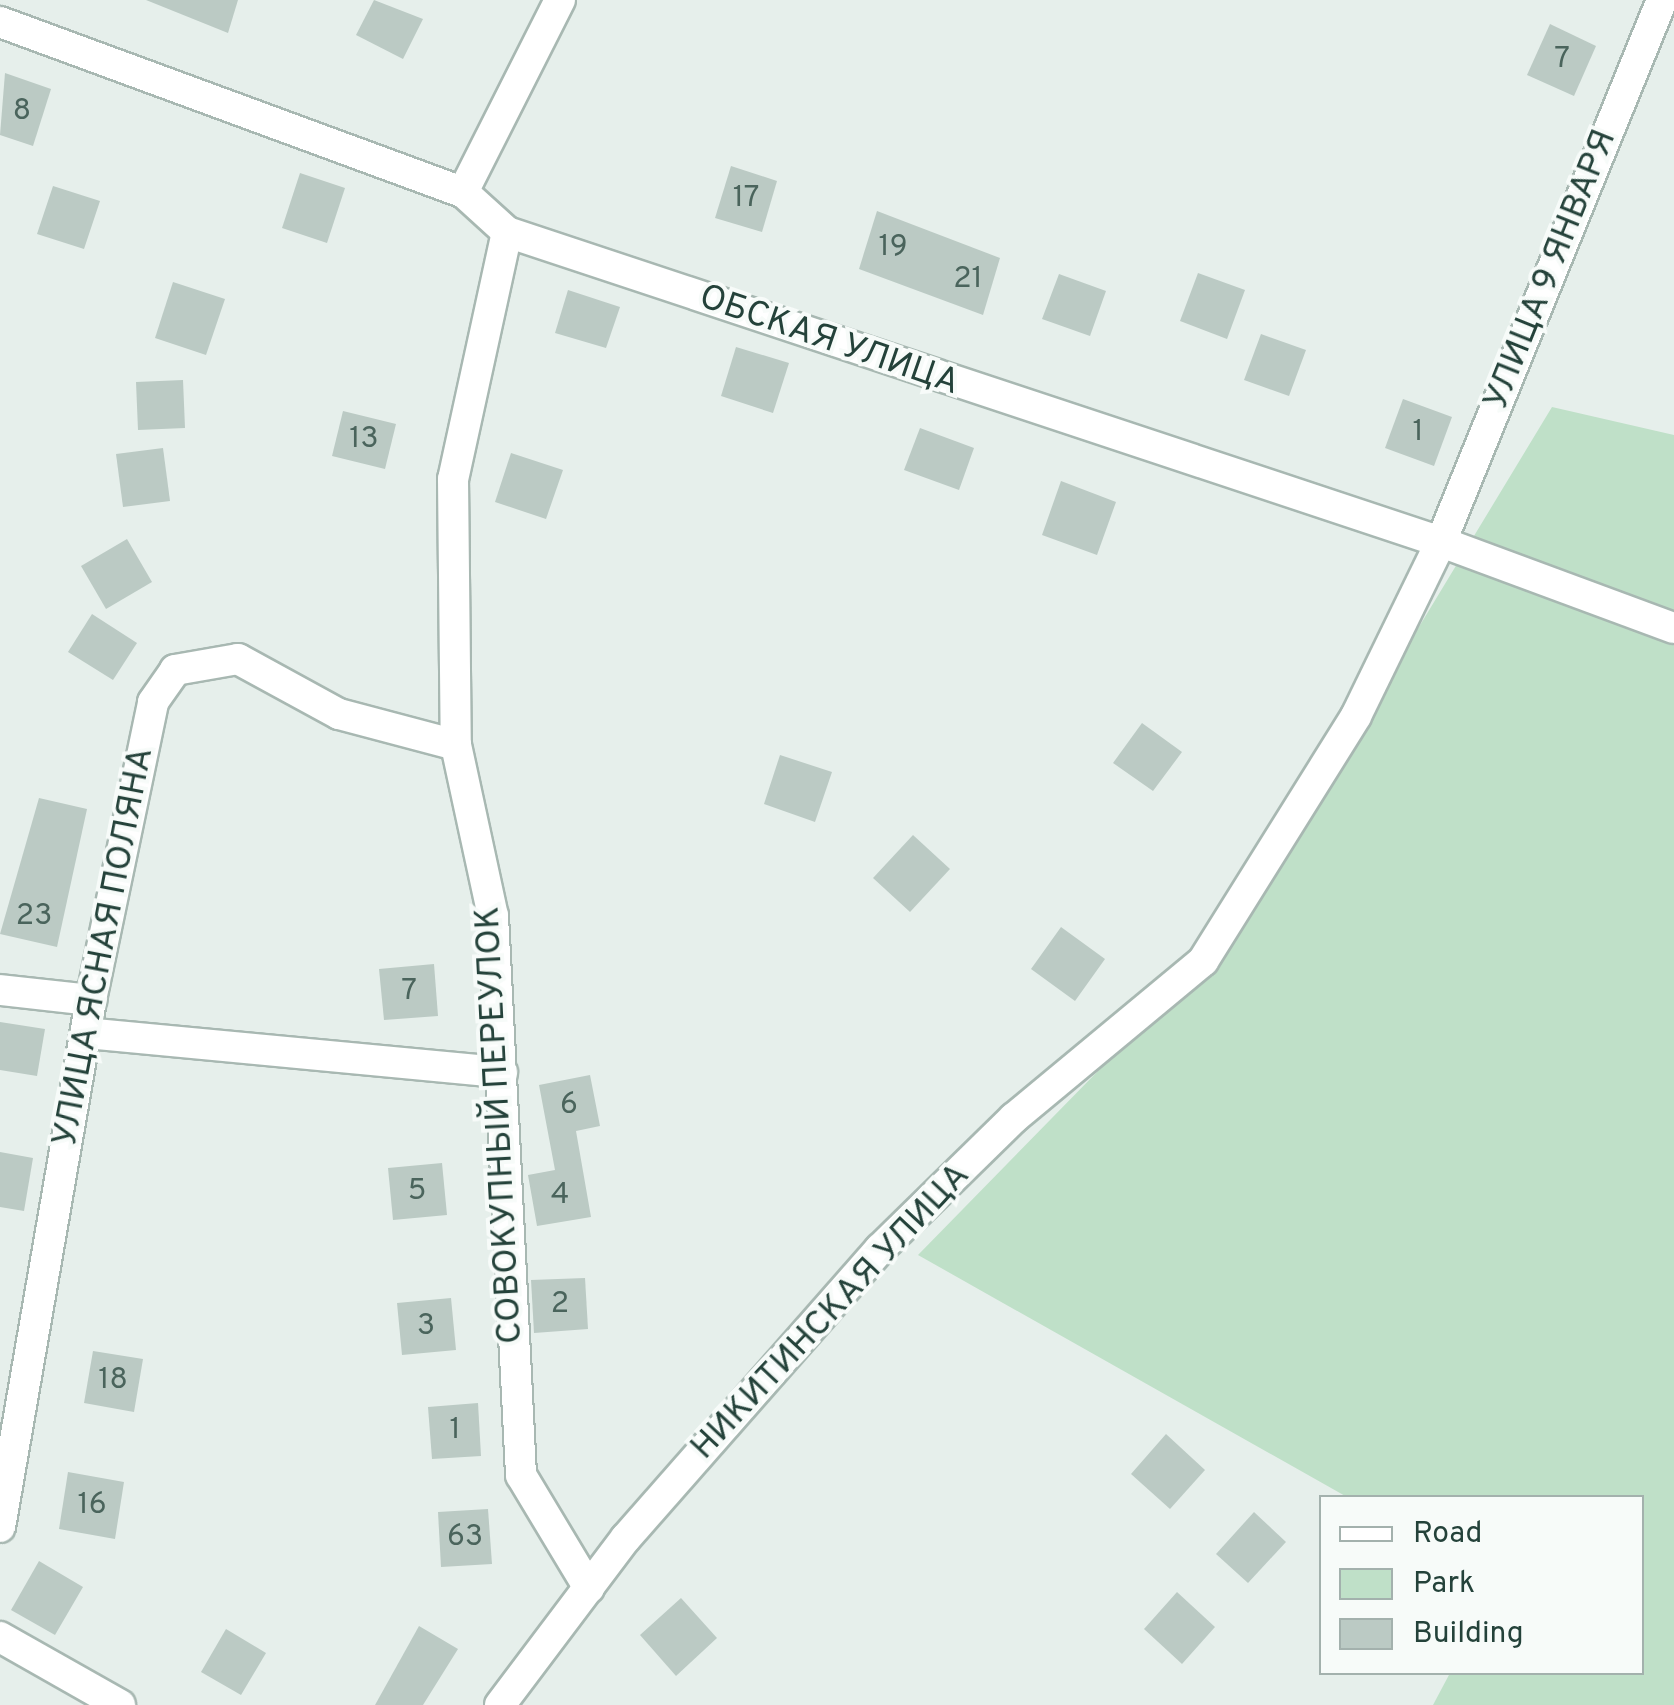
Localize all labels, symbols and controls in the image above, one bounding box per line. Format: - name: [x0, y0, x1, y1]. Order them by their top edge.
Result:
- house number: 7: [1554, 42, 1570, 78]
- house number: 8: [13, 94, 31, 130]
- street label: УЛИЦА 9 ЯНВАРЯ: [1475, 123, 1627, 417]
- house number: 17: [733, 181, 759, 217]
- house number: 19: [878, 230, 908, 266]
- house number: 21: [953, 262, 983, 298]
- street label: ОБСКАЯ УЛИЦА: [694, 277, 964, 405]
- house number: 1: [1412, 415, 1424, 451]
- house number: 13: [349, 422, 379, 458]
- street label: УЛИЦА ЯСНАЯ ПОЛЯНА: [45, 743, 163, 1151]
- house number: 23: [16, 899, 52, 935]
- street label: СОВОКУПНЫЙ ПЕРЕУЛОК: [468, 905, 532, 1345]
- house number: 7: [401, 974, 417, 1010]
- house number: 6: [560, 1088, 578, 1124]
- street label: НИКИТИНСКАЯ УЛИЦА: [683, 1155, 979, 1469]
- house number: 5: [408, 1174, 426, 1210]
- house number: 4: [551, 1178, 569, 1214]
- house number: 2: [551, 1287, 569, 1323]
- house number: 3: [417, 1309, 435, 1345]
- house number: 18: [98, 1363, 128, 1399]
- house number: 1: [449, 1413, 461, 1449]
- house number: 16: [77, 1488, 107, 1524]
- legend: [1319, 1495, 1644, 1675]
- text: Road: [1413, 1516, 1482, 1553]
- house number: 63: [447, 1520, 483, 1556]
- text: Park: [1413, 1566, 1475, 1603]
- text: Building: [1413, 1616, 1524, 1653]

